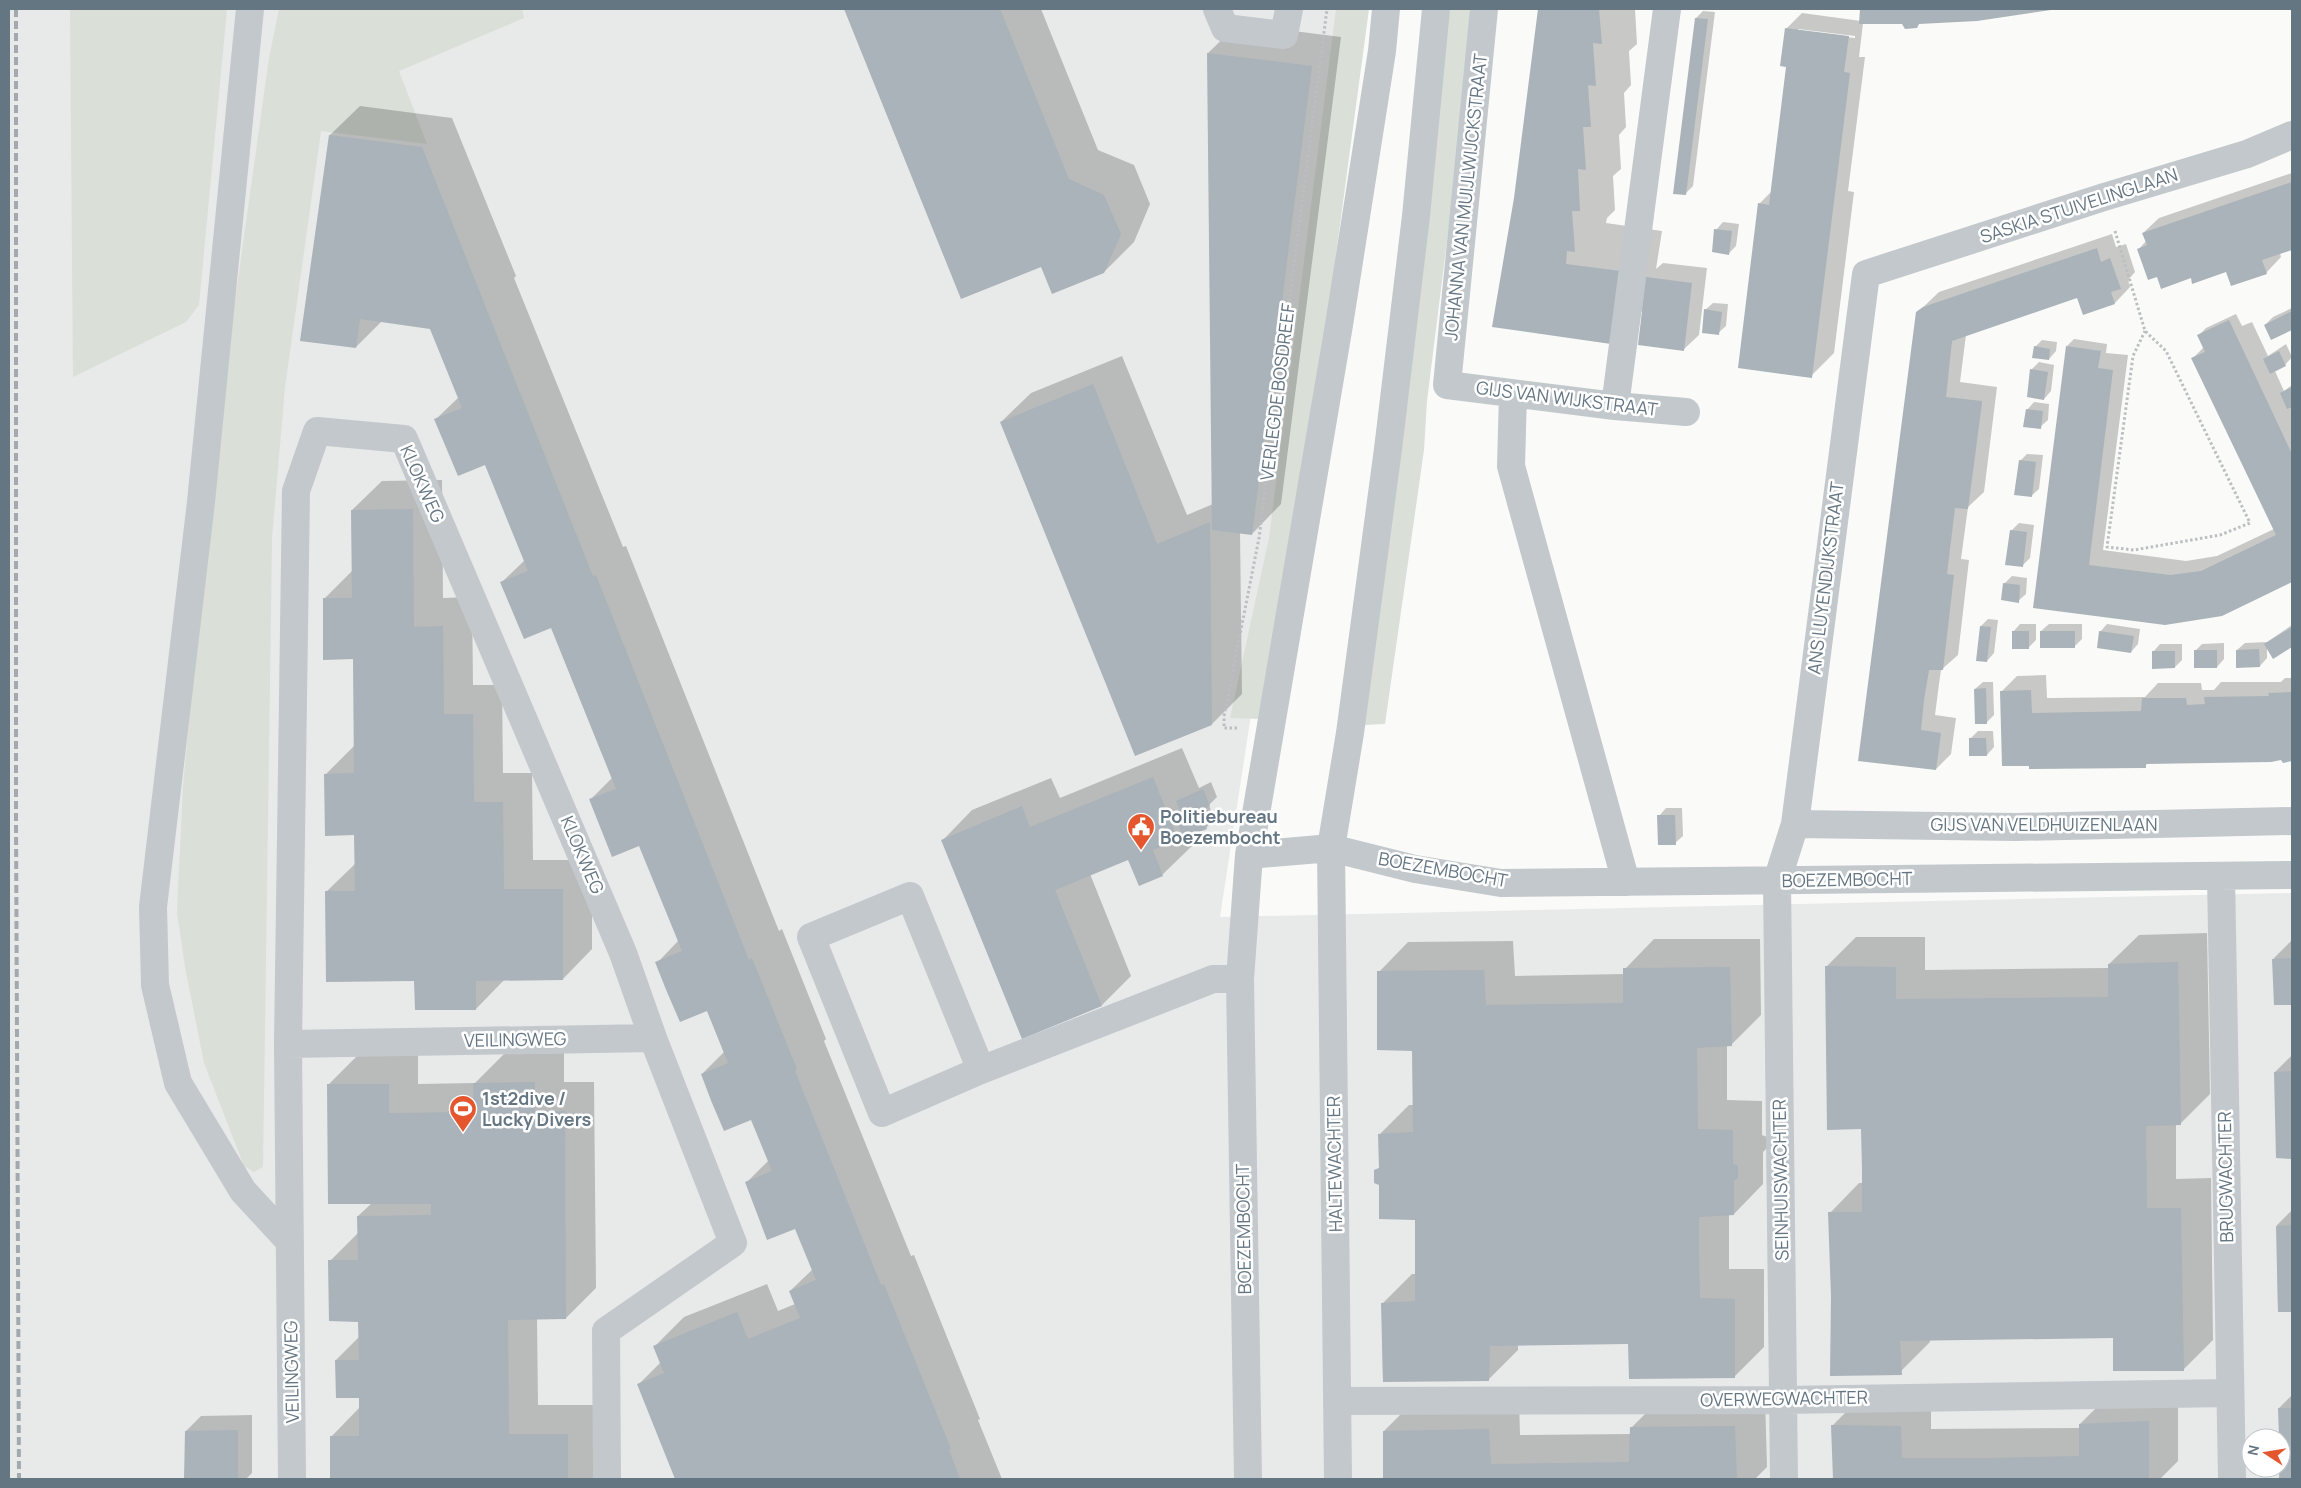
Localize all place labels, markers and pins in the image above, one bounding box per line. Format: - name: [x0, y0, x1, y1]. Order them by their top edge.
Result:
- place label: Politiebureau Boezembocht: [1160, 804, 1281, 849]
- public building icon: Politiebureau Boezembocht: [1126, 812, 1156, 851]
- place label: 1st2dive / Lucky Divers: [482, 1086, 591, 1131]
- sports icon: 1st2dive / Lucky Divers: [448, 1094, 478, 1133]

